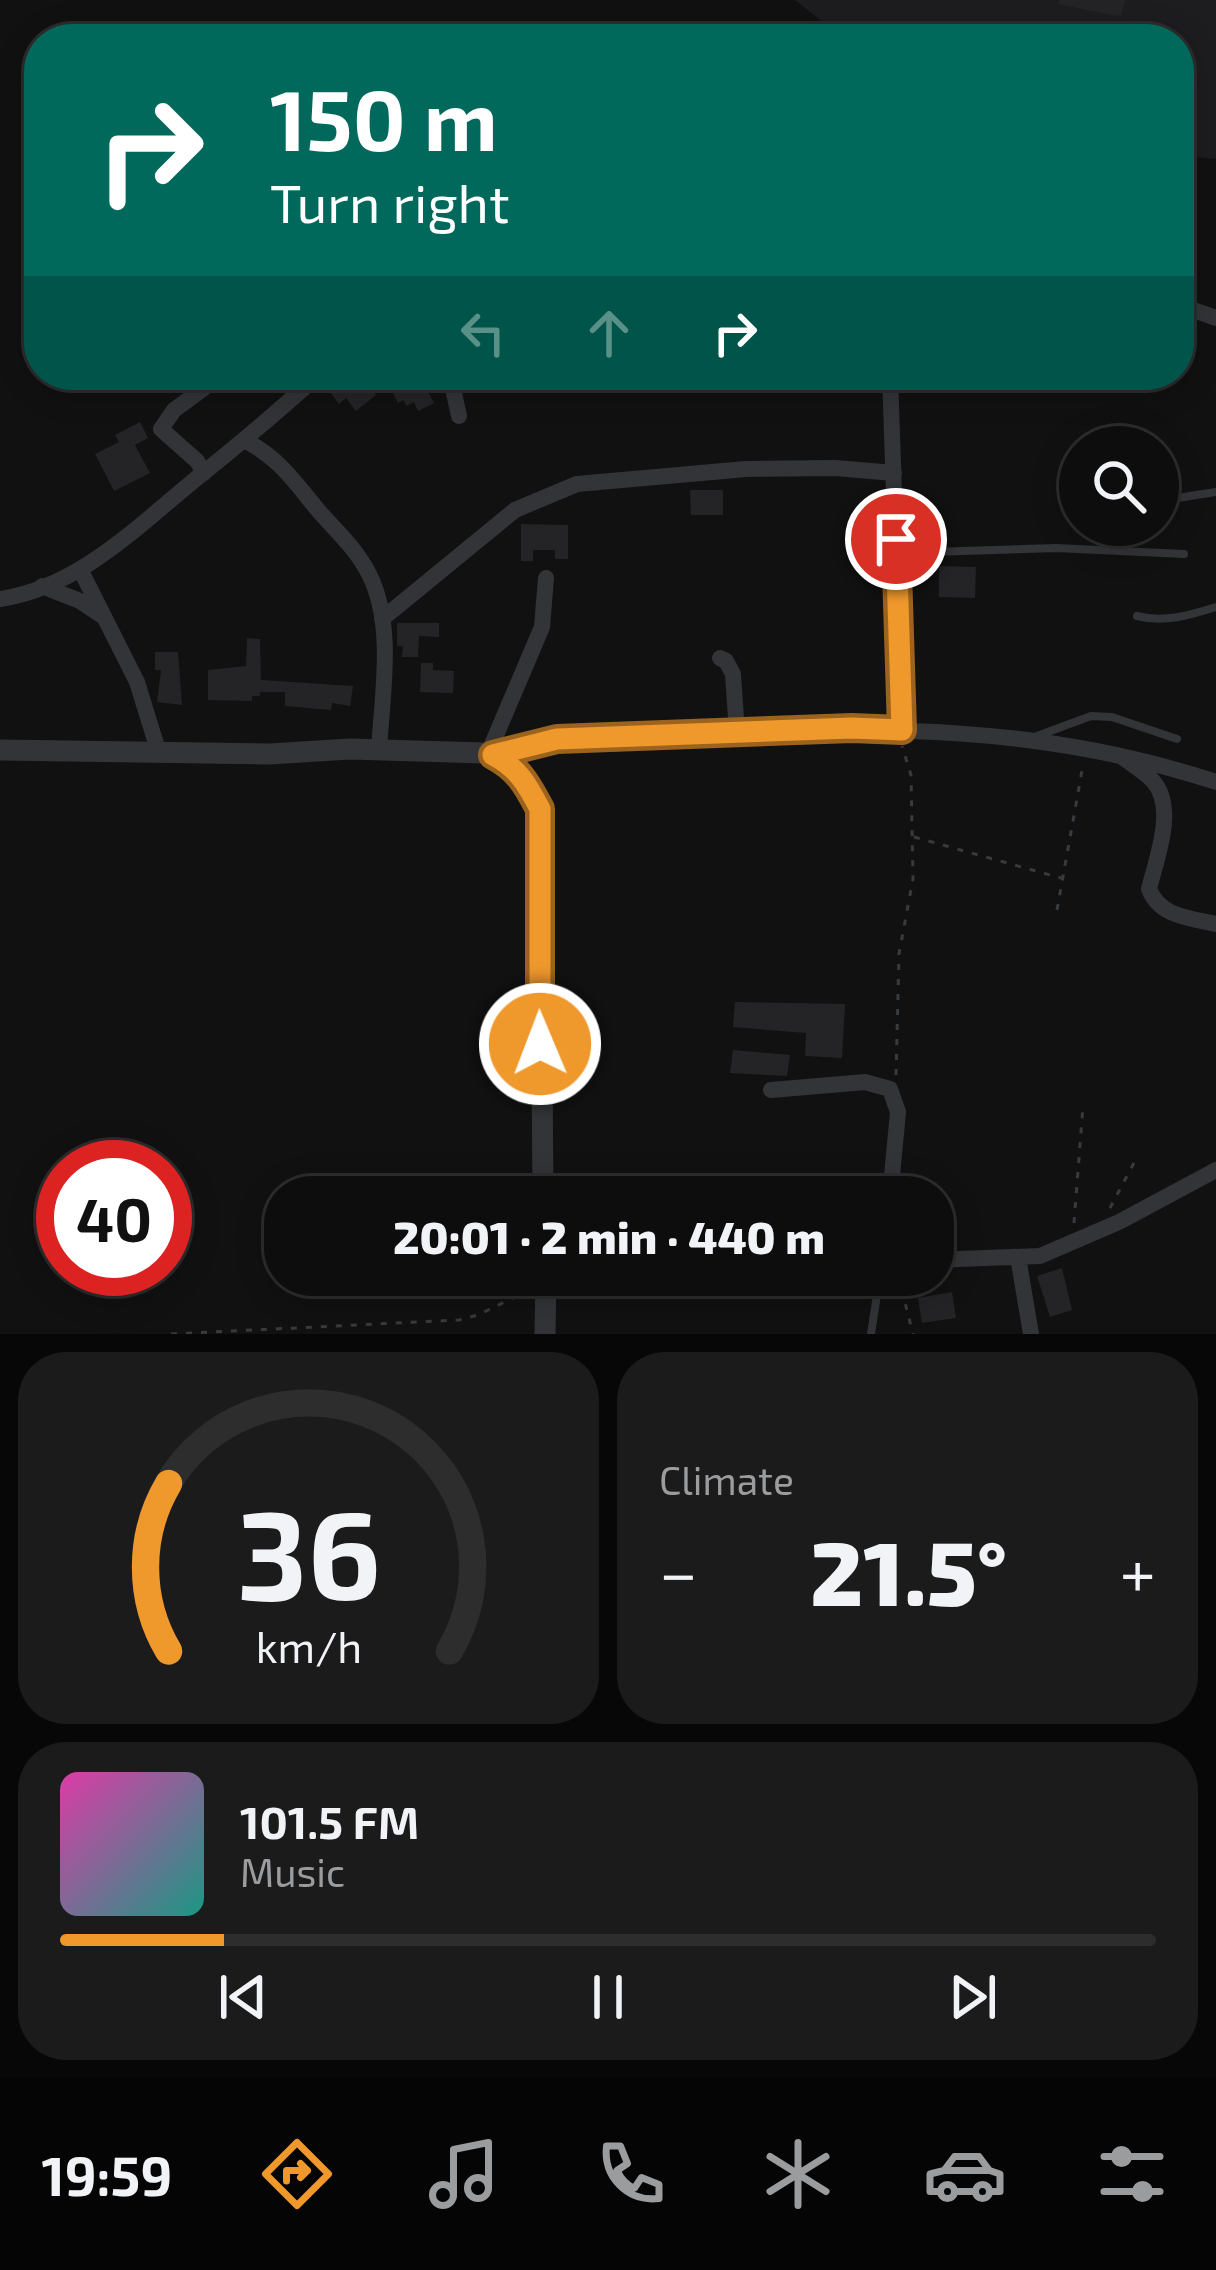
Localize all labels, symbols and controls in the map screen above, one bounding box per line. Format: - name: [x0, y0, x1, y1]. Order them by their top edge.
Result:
- text: 150 m: [270, 67, 498, 168]
- icon: right: [72, 72, 228, 228]
- text: Turn right: [270, 169, 510, 234]
- icon: left: [450, 300, 516, 366]
- icon: ahead: [576, 300, 642, 366]
- icon: right: [702, 300, 768, 366]
- map controls: [1059, 426, 1179, 546]
- button: search: [1059, 426, 1179, 546]
- pin: [845, 488, 947, 590]
- icon: arrive: [863, 506, 929, 572]
- position arrow: [477, 981, 603, 1107]
- speed limit sign: 40: [36, 1140, 192, 1296]
- text: 20:01 · 2 min · 440 m: [393, 1209, 825, 1263]
- text: Climate: [659, 1456, 794, 1503]
- text: 36: [236, 1475, 381, 1625]
- text: 21.5°: [810, 1516, 1007, 1624]
- text: −: [659, 1531, 698, 1610]
- text: +: [1120, 1531, 1156, 1610]
- text: km/h: [255, 1620, 362, 1672]
- text: 101.5 FM: [240, 1794, 419, 1848]
- text: Music: [240, 1848, 345, 1895]
- icon: previous: [210, 1964, 276, 2030]
- icon: pause: [575, 1964, 641, 2030]
- icon: next: [940, 1964, 1006, 2030]
- icon: directions: [255, 2132, 339, 2216]
- icon: music: [422, 2132, 506, 2216]
- icon: phone: [589, 2132, 673, 2216]
- icon: climate: [756, 2132, 840, 2216]
- icon: car: [923, 2132, 1007, 2216]
- icon: filters: [1090, 2132, 1174, 2216]
- text: 19:59: [42, 2142, 172, 2207]

